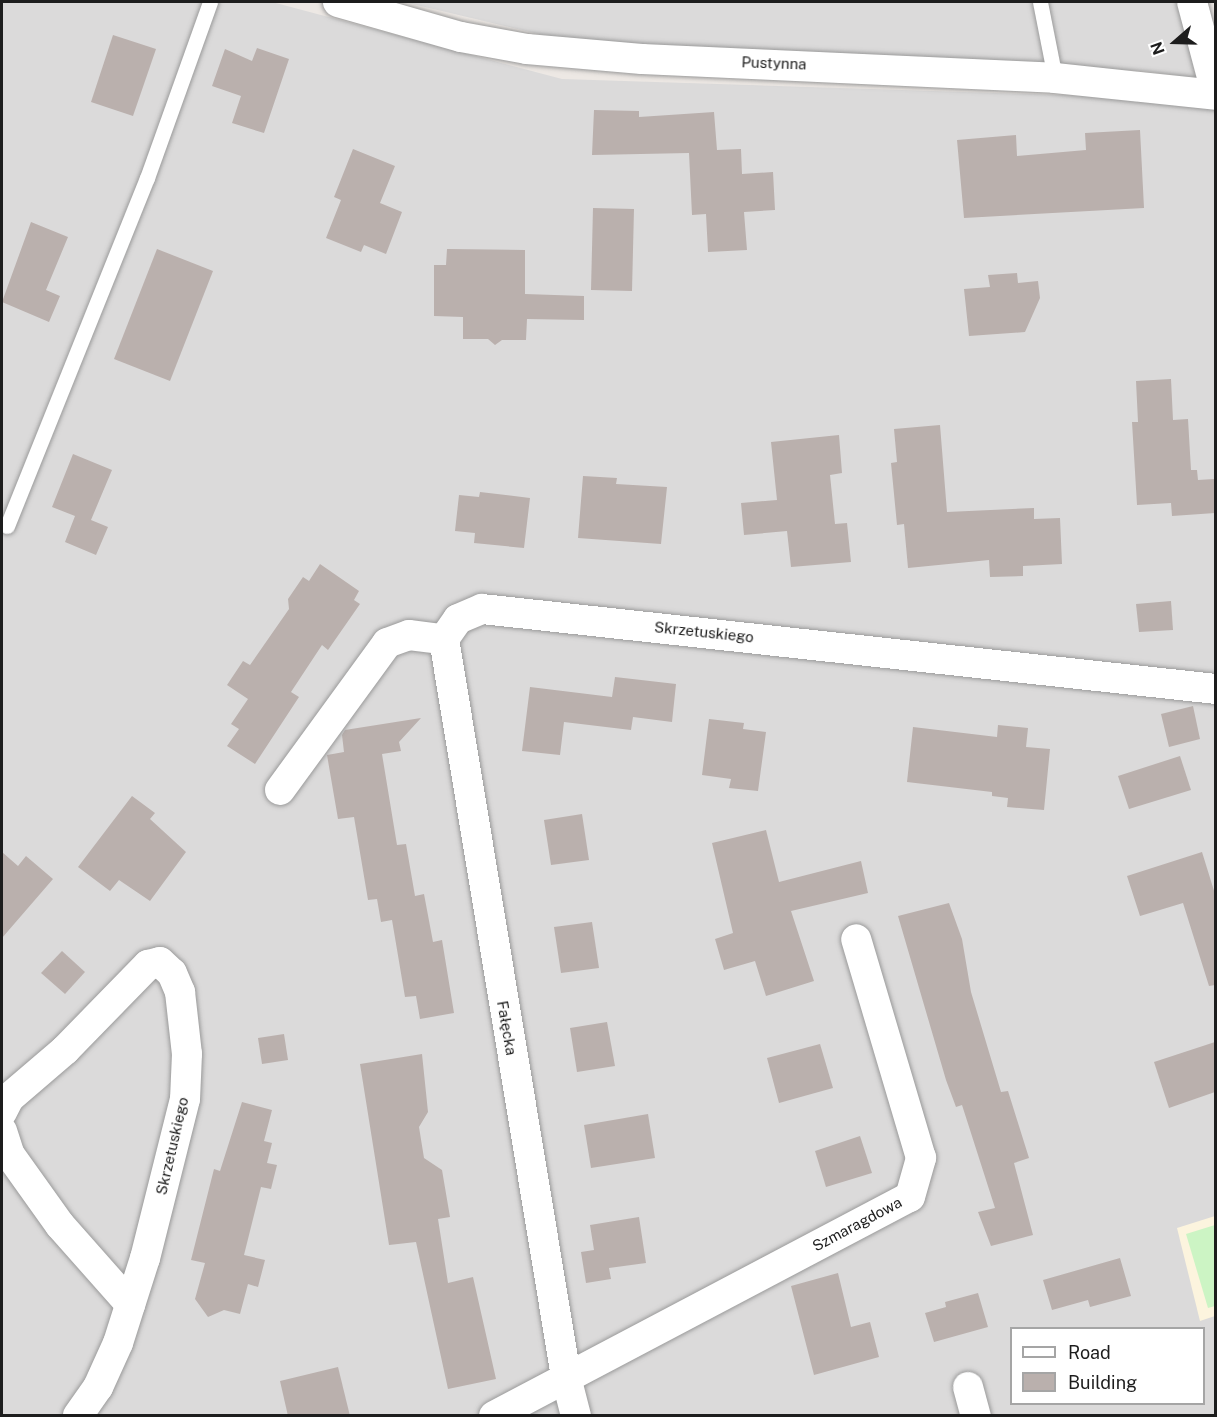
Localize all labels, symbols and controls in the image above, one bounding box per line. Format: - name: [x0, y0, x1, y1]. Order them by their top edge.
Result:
- north arrow: [1145, 12, 1205, 72]
- text: N: [1147, 39, 1169, 57]
- street label: Pustynna: [741, 53, 807, 73]
- street label: Skrzetuskiego: [653, 618, 755, 646]
- street label: Fałęcka: [493, 999, 521, 1057]
- street label: Skrzetuskiego: [152, 1095, 192, 1197]
- street label: Szmaragdowa: [809, 1193, 905, 1255]
- legend: [1010, 1327, 1205, 1405]
- text: Road: [1068, 1342, 1111, 1363]
- text: Building: [1068, 1372, 1137, 1393]

